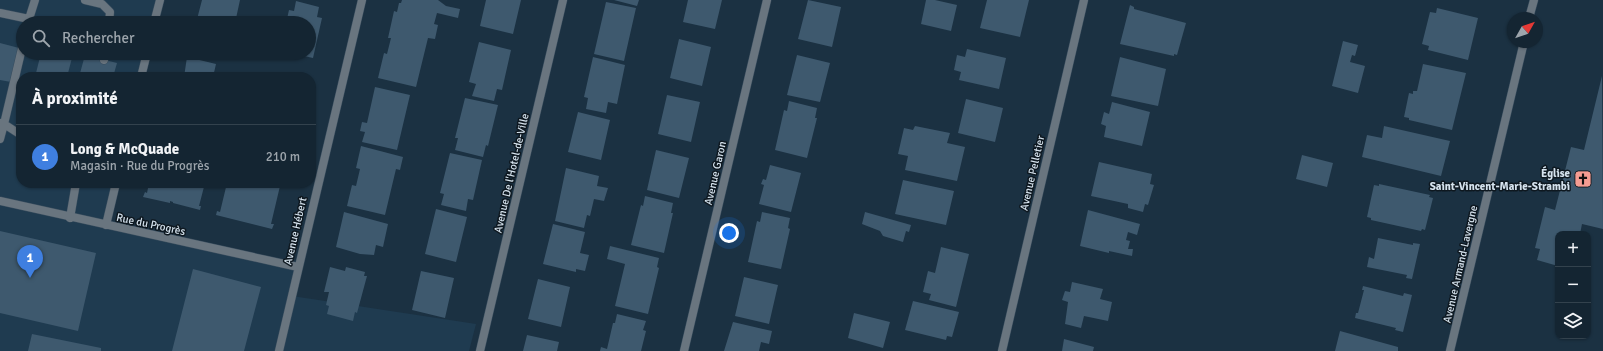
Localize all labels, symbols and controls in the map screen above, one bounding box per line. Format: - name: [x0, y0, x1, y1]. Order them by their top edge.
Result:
- north arrow: [1507, 12, 1543, 48]
- search box: [16, 16, 316, 60]
- icon: search: [30, 27, 52, 49]
- text: Rechercher: [62, 29, 135, 47]
- text: À proximité: [32, 88, 118, 109]
- street label: Avenue De l'Hotel-de-Ville: [491, 112, 532, 234]
- street label: Avenue Pelletier: [1018, 134, 1047, 212]
- text: Long & McQuade: [70, 140, 179, 158]
- street label: Avenue Garon: [702, 140, 729, 206]
- text: 1: [41, 149, 49, 165]
- text: 210 m: [266, 149, 300, 165]
- text: Magasin · Rue du Progrès: [70, 158, 209, 174]
- place label: Église Saint-Vincent-Marie-Strambi: [1430, 166, 1571, 193]
- church icon: Église Saint-Vincent-Marie-Strambi: [1573, 169, 1593, 189]
- street label: Avenue Hébert: [281, 196, 310, 266]
- street label: Avenue Armand-Lavergne: [1441, 204, 1480, 324]
- street label: Rue du Progrès: [115, 211, 187, 238]
- your location: [719, 223, 739, 243]
- map controls: [1555, 231, 1591, 339]
- button: +: [1555, 231, 1591, 267]
- pin: 1: [17, 245, 43, 278]
- button: −: [1555, 267, 1591, 303]
- button: layers: [1555, 303, 1591, 339]

